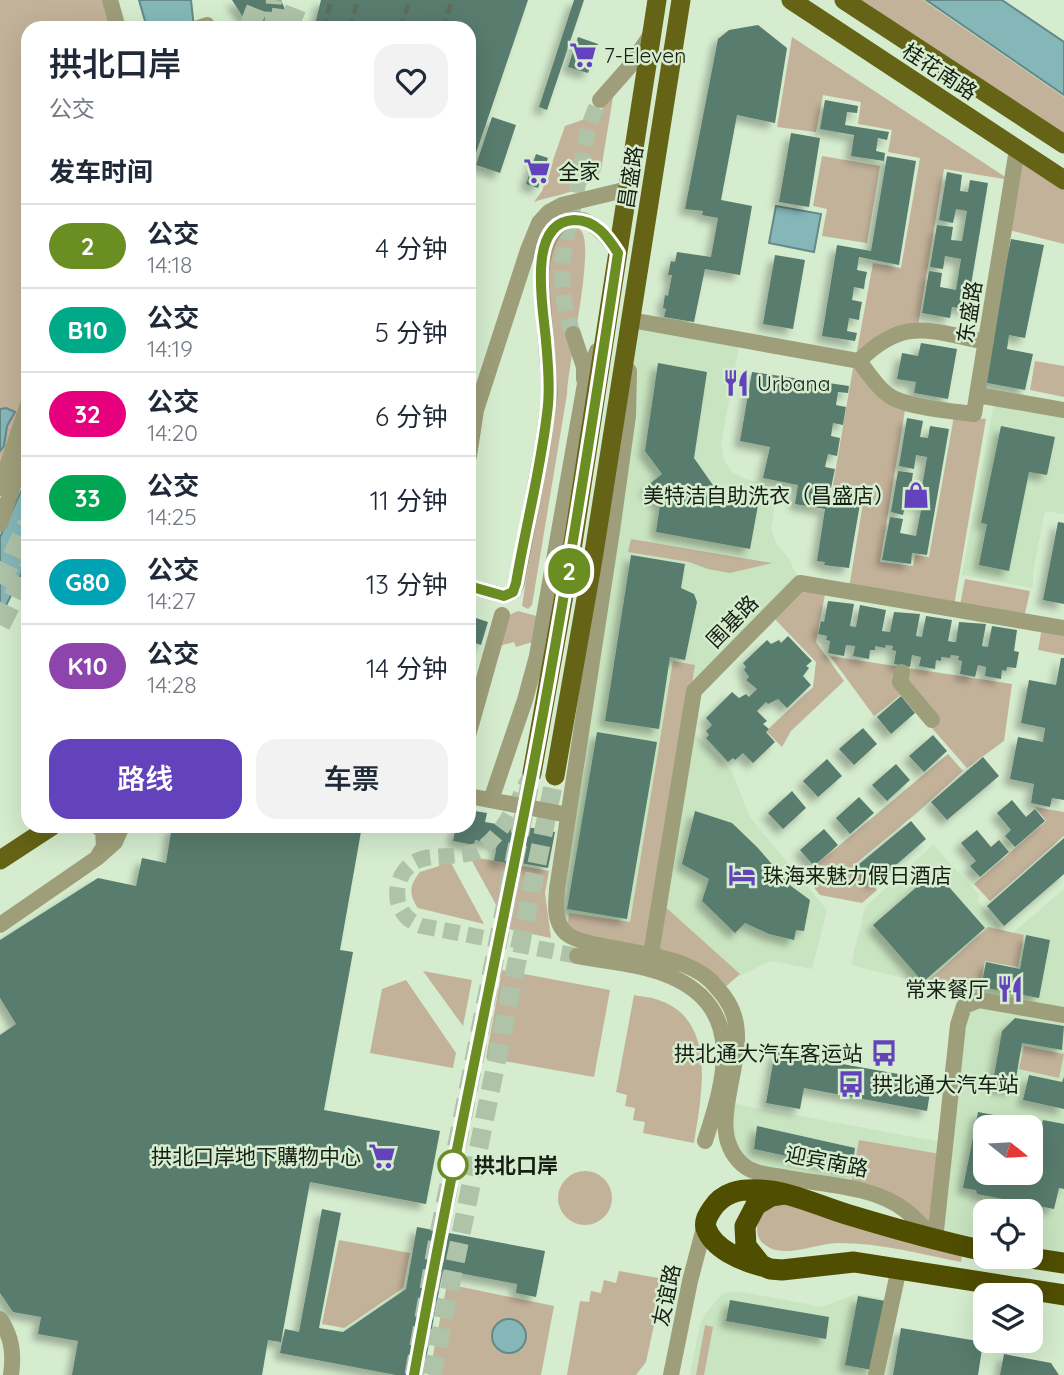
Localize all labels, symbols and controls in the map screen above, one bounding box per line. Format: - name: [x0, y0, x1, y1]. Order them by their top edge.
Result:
- street label: 桂花南路: [898, 37, 982, 105]
- supermarket icon: 7-Eleven: [568, 40, 598, 70]
- place label: 7-Eleven: [604, 42, 686, 68]
- text: 拱北口岸: [49, 43, 181, 84]
- button: heart: [374, 44, 448, 118]
- text: 公交: [49, 94, 95, 123]
- street label: 昌盛路: [612, 144, 648, 210]
- text: 发车时间: [49, 155, 153, 188]
- supermarket icon: 全家: [522, 156, 552, 186]
- place label: 全家: [558, 158, 600, 184]
- text: 公交: [147, 217, 199, 250]
- text: 2: [81, 231, 94, 261]
- text: 4 分钟: [375, 232, 448, 265]
- text: 14:18: [147, 250, 193, 279]
- street label: 东盛路: [951, 279, 987, 345]
- text: 公交: [147, 301, 199, 334]
- text: B10: [68, 315, 107, 345]
- text: 5 分钟: [375, 316, 448, 349]
- text: 14:19: [147, 334, 193, 363]
- restaurant icon: Urbana: [721, 368, 751, 398]
- place label: Urbana: [757, 370, 830, 396]
- text: 公交: [147, 385, 199, 418]
- text: 32: [74, 399, 101, 429]
- text: 6 分钟: [375, 400, 448, 433]
- text: 14:20: [147, 418, 198, 447]
- text: 公交: [147, 469, 199, 502]
- shop icon: 美特洁自助洗衣（昌盛店）: [901, 480, 931, 510]
- place label: 美特洁自助洗衣（昌盛店）: [643, 482, 895, 508]
- text: 33: [75, 483, 100, 513]
- text: 11 分钟: [370, 484, 448, 517]
- text: 14:25: [147, 502, 197, 531]
- line badge: 2: [546, 548, 592, 594]
- text: 公交: [147, 553, 199, 586]
- text: 2: [562, 556, 576, 586]
- text: G80: [65, 567, 110, 597]
- text: 13 分钟: [366, 568, 448, 601]
- text: 14:27: [147, 586, 196, 615]
- street label: 围基路: [701, 589, 763, 653]
- text: 公交: [147, 637, 199, 670]
- text: K10: [68, 651, 107, 681]
- text: 14 分钟: [366, 652, 448, 685]
- text: 14:28: [147, 670, 197, 699]
- button: 路线: [49, 739, 242, 819]
- button: 车票: [256, 739, 448, 819]
- hotel icon: 珠海来魅力假日酒店: [727, 860, 757, 890]
- place label: 珠海来魅力假日酒店: [763, 862, 952, 888]
- restaurant icon: 常来餐厅: [995, 974, 1025, 1004]
- place label: 常来餐厅: [905, 976, 989, 1002]
- bus stop icon: 拱北通大汽车客运站: [869, 1038, 899, 1068]
- place label: 拱北通大汽车客运站: [674, 1040, 863, 1066]
- bus stop icon: 拱北通大汽车站: [836, 1069, 866, 1099]
- place label: 拱北通大汽车站: [872, 1071, 1019, 1097]
- north arrow: [973, 1115, 1043, 1185]
- map controls: [973, 1115, 1043, 1353]
- street label: 迎宾南路: [783, 1140, 871, 1182]
- supermarket icon: 拱北口岸地下購物中心: [367, 1141, 397, 1171]
- place label: 拱北口岸地下購物中心: [151, 1143, 361, 1169]
- marker: 拱北口岸: [438, 1150, 468, 1180]
- place label: 拱北口岸: [474, 1152, 558, 1178]
- button: locate: [973, 1199, 1043, 1269]
- street label: 友谊路: [647, 1261, 685, 1329]
- button: layers: [973, 1283, 1043, 1353]

